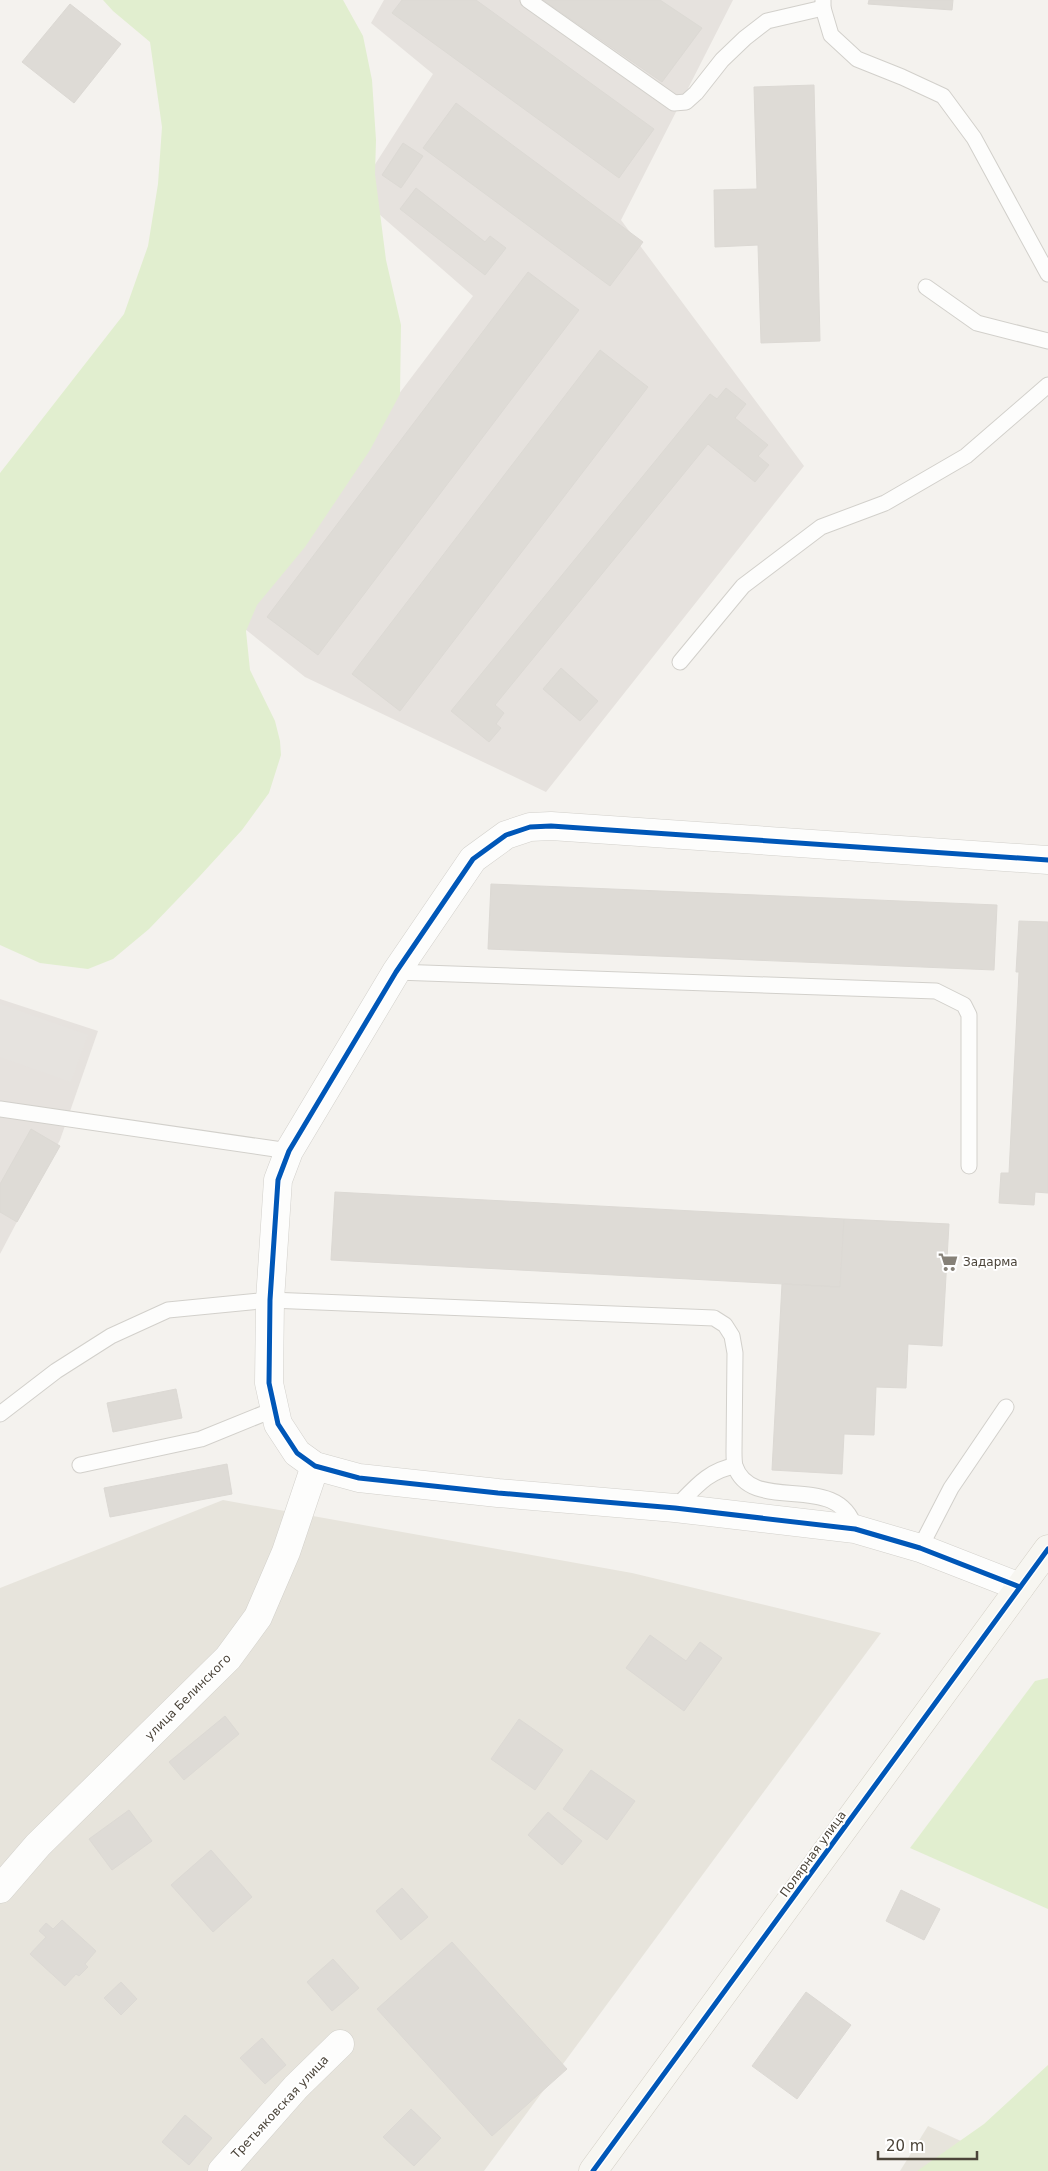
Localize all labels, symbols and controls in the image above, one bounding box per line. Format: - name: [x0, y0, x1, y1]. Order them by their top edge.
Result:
- supermarket icon: Задарма: [937, 1251, 959, 1273]
- place label: Задарма: [963, 1255, 1018, 1269]
- street label: улица Белинского: [142, 1651, 234, 1743]
- street label: Полярная улица: [777, 1808, 849, 1900]
- street label: Третьяковская улица: [228, 2053, 331, 2162]
- scale bar: [878, 2128, 977, 2160]
- text: 20 m: [886, 2137, 924, 2155]

